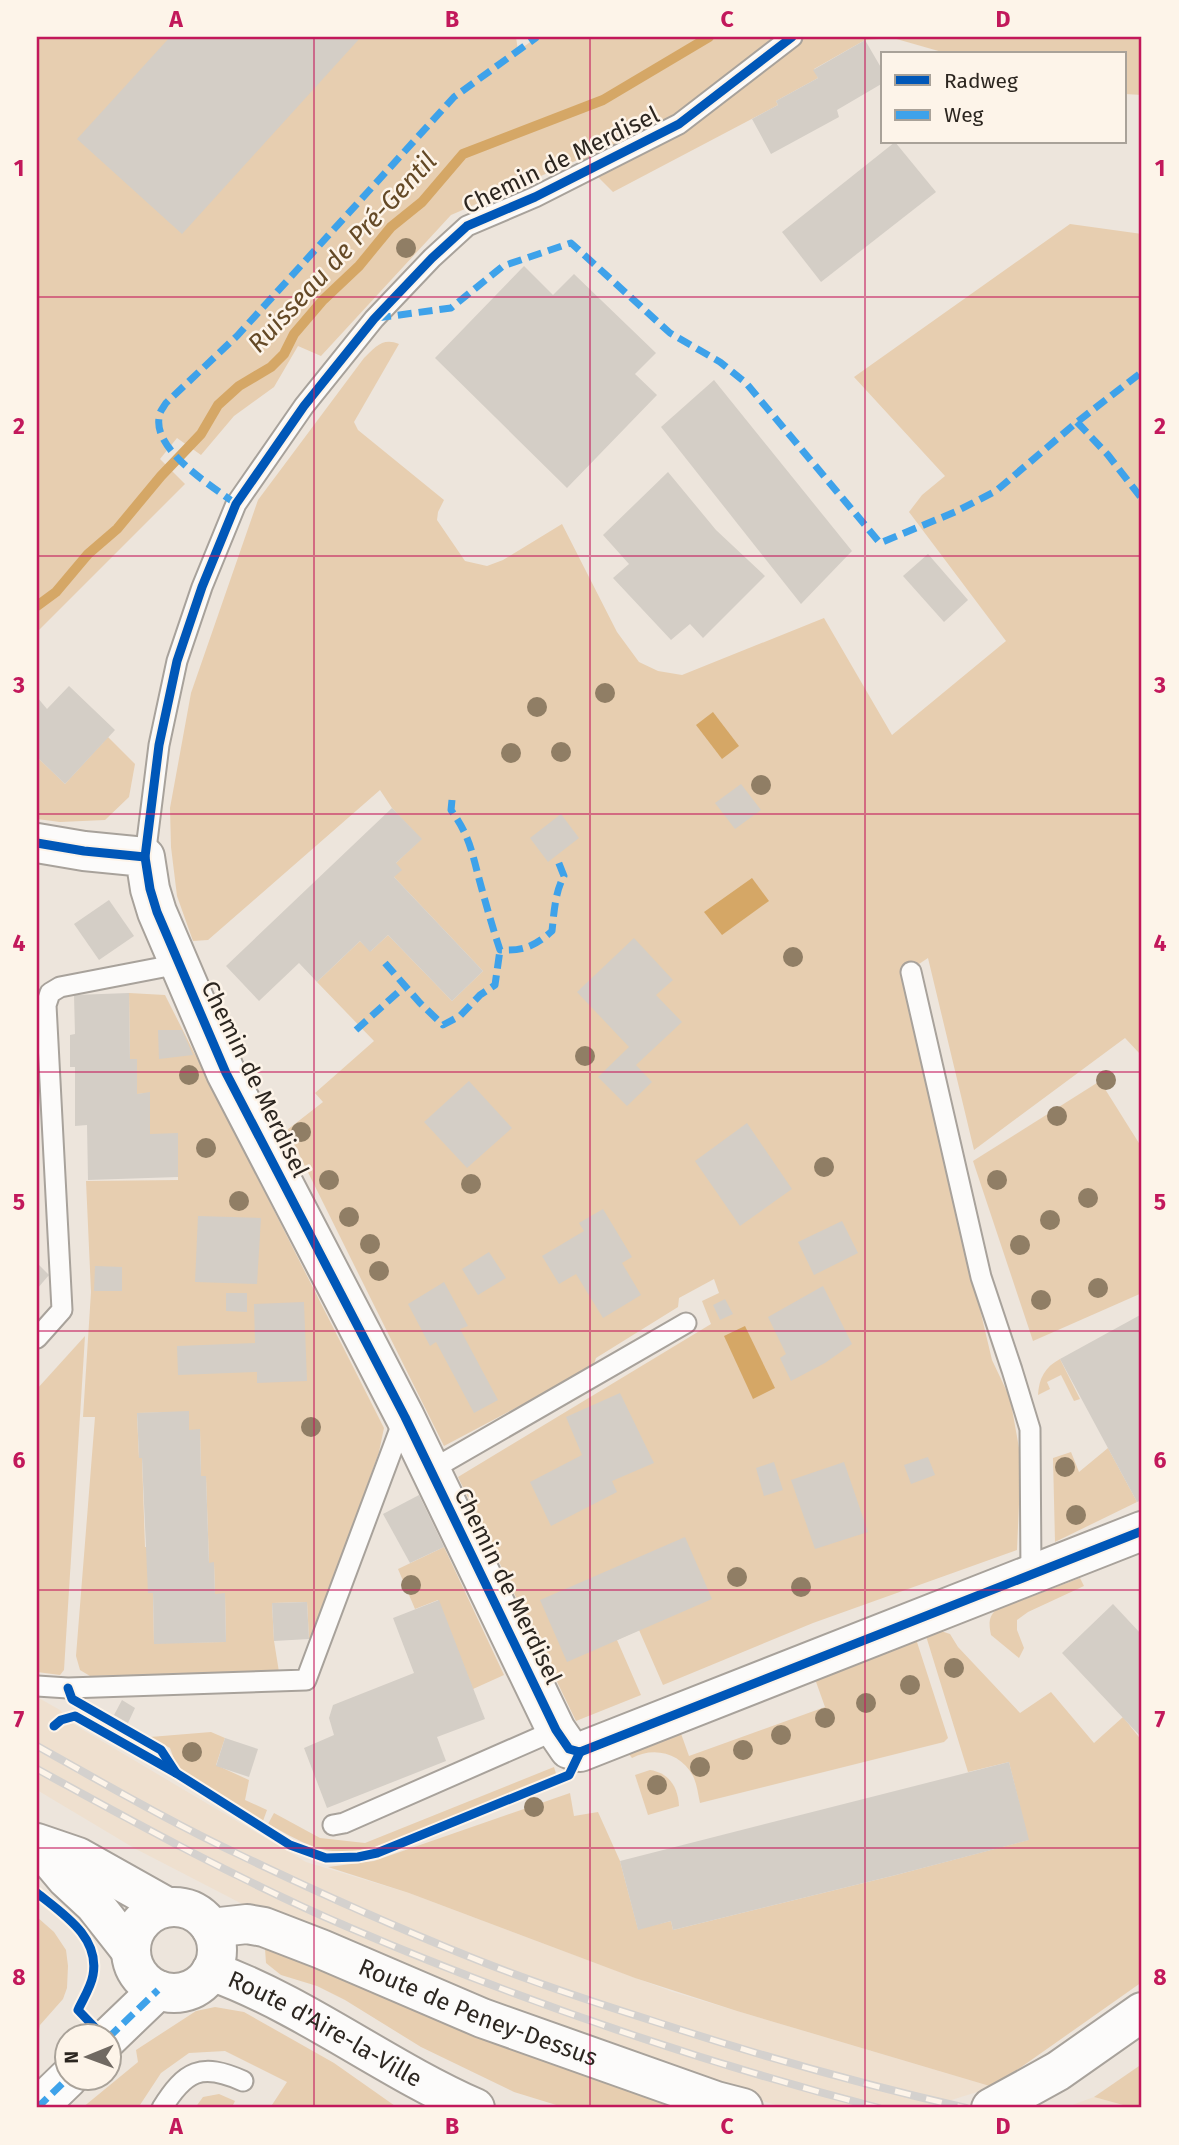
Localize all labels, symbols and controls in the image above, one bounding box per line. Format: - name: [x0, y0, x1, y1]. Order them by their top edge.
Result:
- text: A: [168, 5, 183, 33]
- text: B: [445, 5, 459, 33]
- text: C: [720, 5, 734, 33]
- text: D: [996, 5, 1011, 33]
- legend: [881, 52, 1126, 144]
- text: Radweg: [944, 68, 1018, 94]
- street label: Chemin de Merdisel: [458, 100, 664, 220]
- text: Weg: [944, 102, 984, 128]
- water label: Ruisseau de Pré-Gentil: [242, 146, 443, 359]
- text: 1: [14, 154, 24, 182]
- text: 1: [1155, 154, 1165, 182]
- text: 2: [13, 412, 25, 440]
- text: 2: [1154, 412, 1166, 440]
- text: 3: [12, 671, 25, 699]
- text: 3: [1153, 671, 1166, 699]
- text: 4: [13, 929, 26, 957]
- text: 4: [1154, 929, 1167, 957]
- street label: Chemin de Merdisel: [195, 976, 315, 1182]
- text: 5: [13, 1188, 25, 1216]
- text: 5: [1154, 1188, 1166, 1216]
- text: 6: [13, 1446, 26, 1474]
- text: 6: [1154, 1446, 1167, 1474]
- street label: Chemin de Merdisel: [448, 1483, 568, 1689]
- text: 7: [14, 1705, 25, 1733]
- text: 7: [1155, 1705, 1166, 1733]
- street label: Route de Peney-Dessus: [354, 1953, 601, 2072]
- text: 8: [12, 1963, 26, 1991]
- text: 8: [1153, 1963, 1167, 1991]
- street label: Route d'Aire-la-Ville: [224, 1965, 427, 2093]
- north arrow: [52, 2022, 122, 2092]
- text: N: [60, 2051, 83, 2064]
- text: A: [168, 2112, 183, 2140]
- text: B: [445, 2112, 459, 2140]
- text: C: [720, 2112, 734, 2140]
- text: D: [996, 2112, 1011, 2140]

